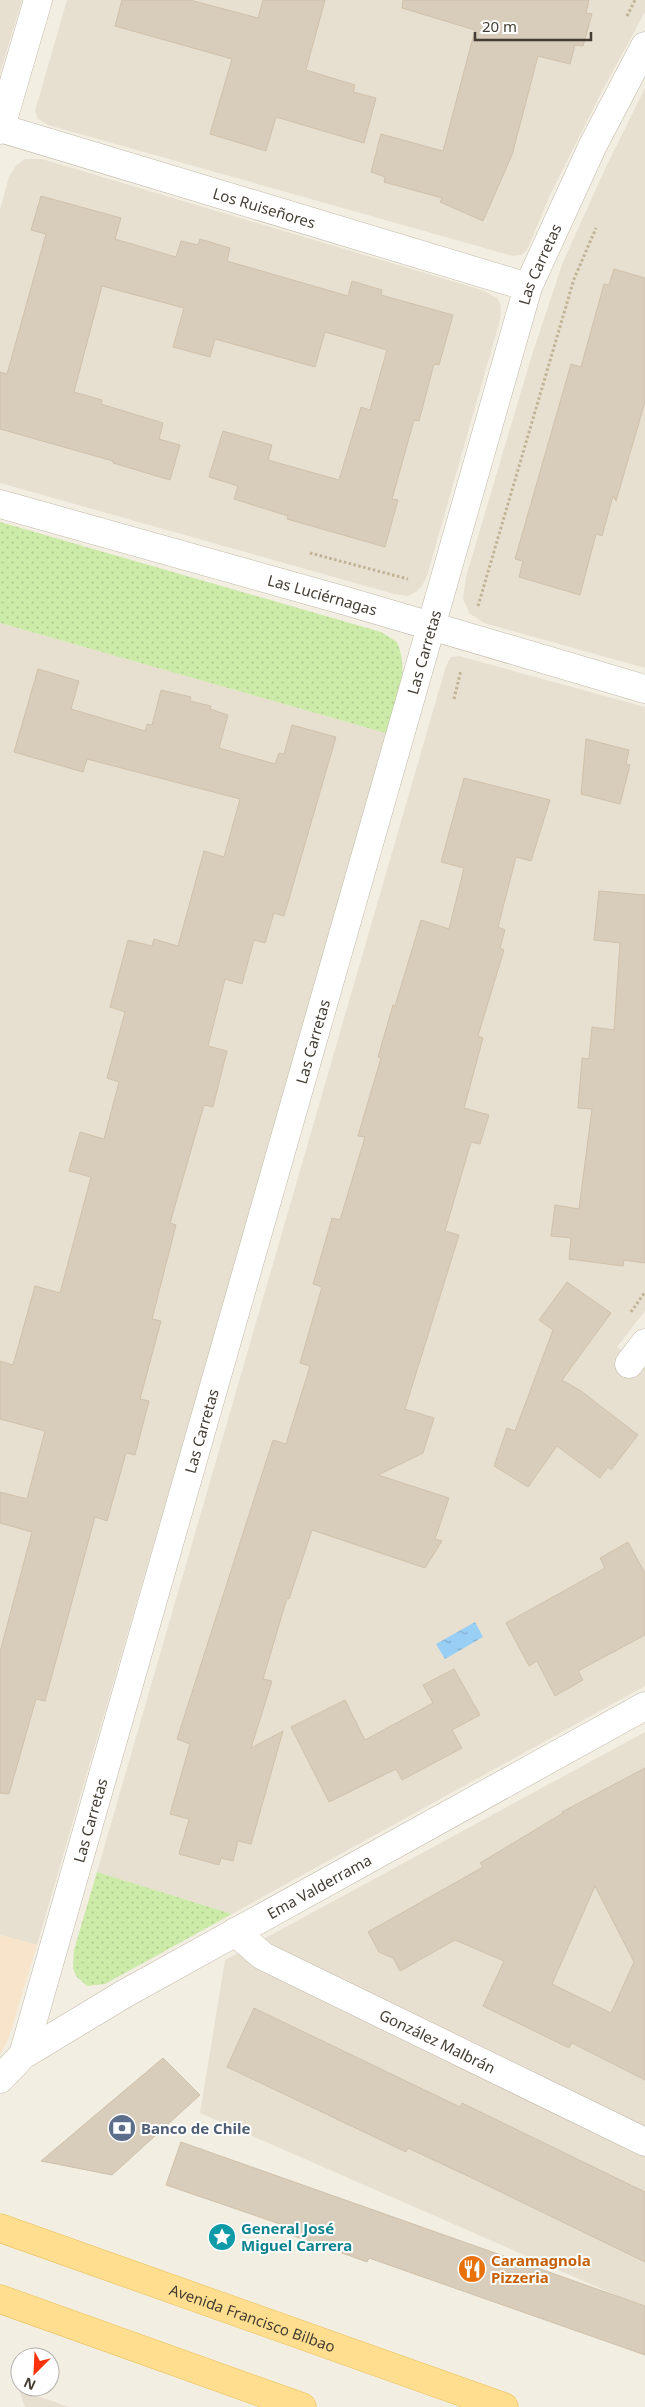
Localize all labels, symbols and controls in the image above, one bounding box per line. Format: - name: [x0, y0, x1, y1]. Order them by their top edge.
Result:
- scale bar: [475, 10, 591, 42]
- text: 20 m: [482, 16, 517, 36]
- street label: Los Ruiseñores: [211, 183, 318, 232]
- street label: Las Carretas: [513, 220, 566, 307]
- street label: Las Luciérnagas: [266, 570, 380, 620]
- street label: Las Carretas: [402, 608, 445, 697]
- street label: Las Carretas: [291, 997, 334, 1086]
- street label: Las Carretas: [180, 1386, 223, 1475]
- street label: Las Carretas: [68, 1776, 112, 1865]
- street label: Ema Valderrama: [263, 1849, 375, 1923]
- street label: González Malbrán: [376, 2004, 499, 2078]
- bank icon: Banco de Chile: [107, 2113, 137, 2143]
- place label: Banco de Chile: [141, 2118, 250, 2138]
- place label: General José Miguel Carrera: [241, 2218, 352, 2255]
- place icon: General José Miguel Carrera: [207, 2222, 237, 2252]
- place label: Caramagnola Pizzeria: [491, 2250, 591, 2287]
- restaurant icon: Caramagnola Pizzeria: [457, 2254, 487, 2284]
- street label: Avenida Francisco Bilbao: [167, 2279, 338, 2356]
- north arrow: [10, 2347, 60, 2397]
- text: N: [20, 2373, 39, 2395]

